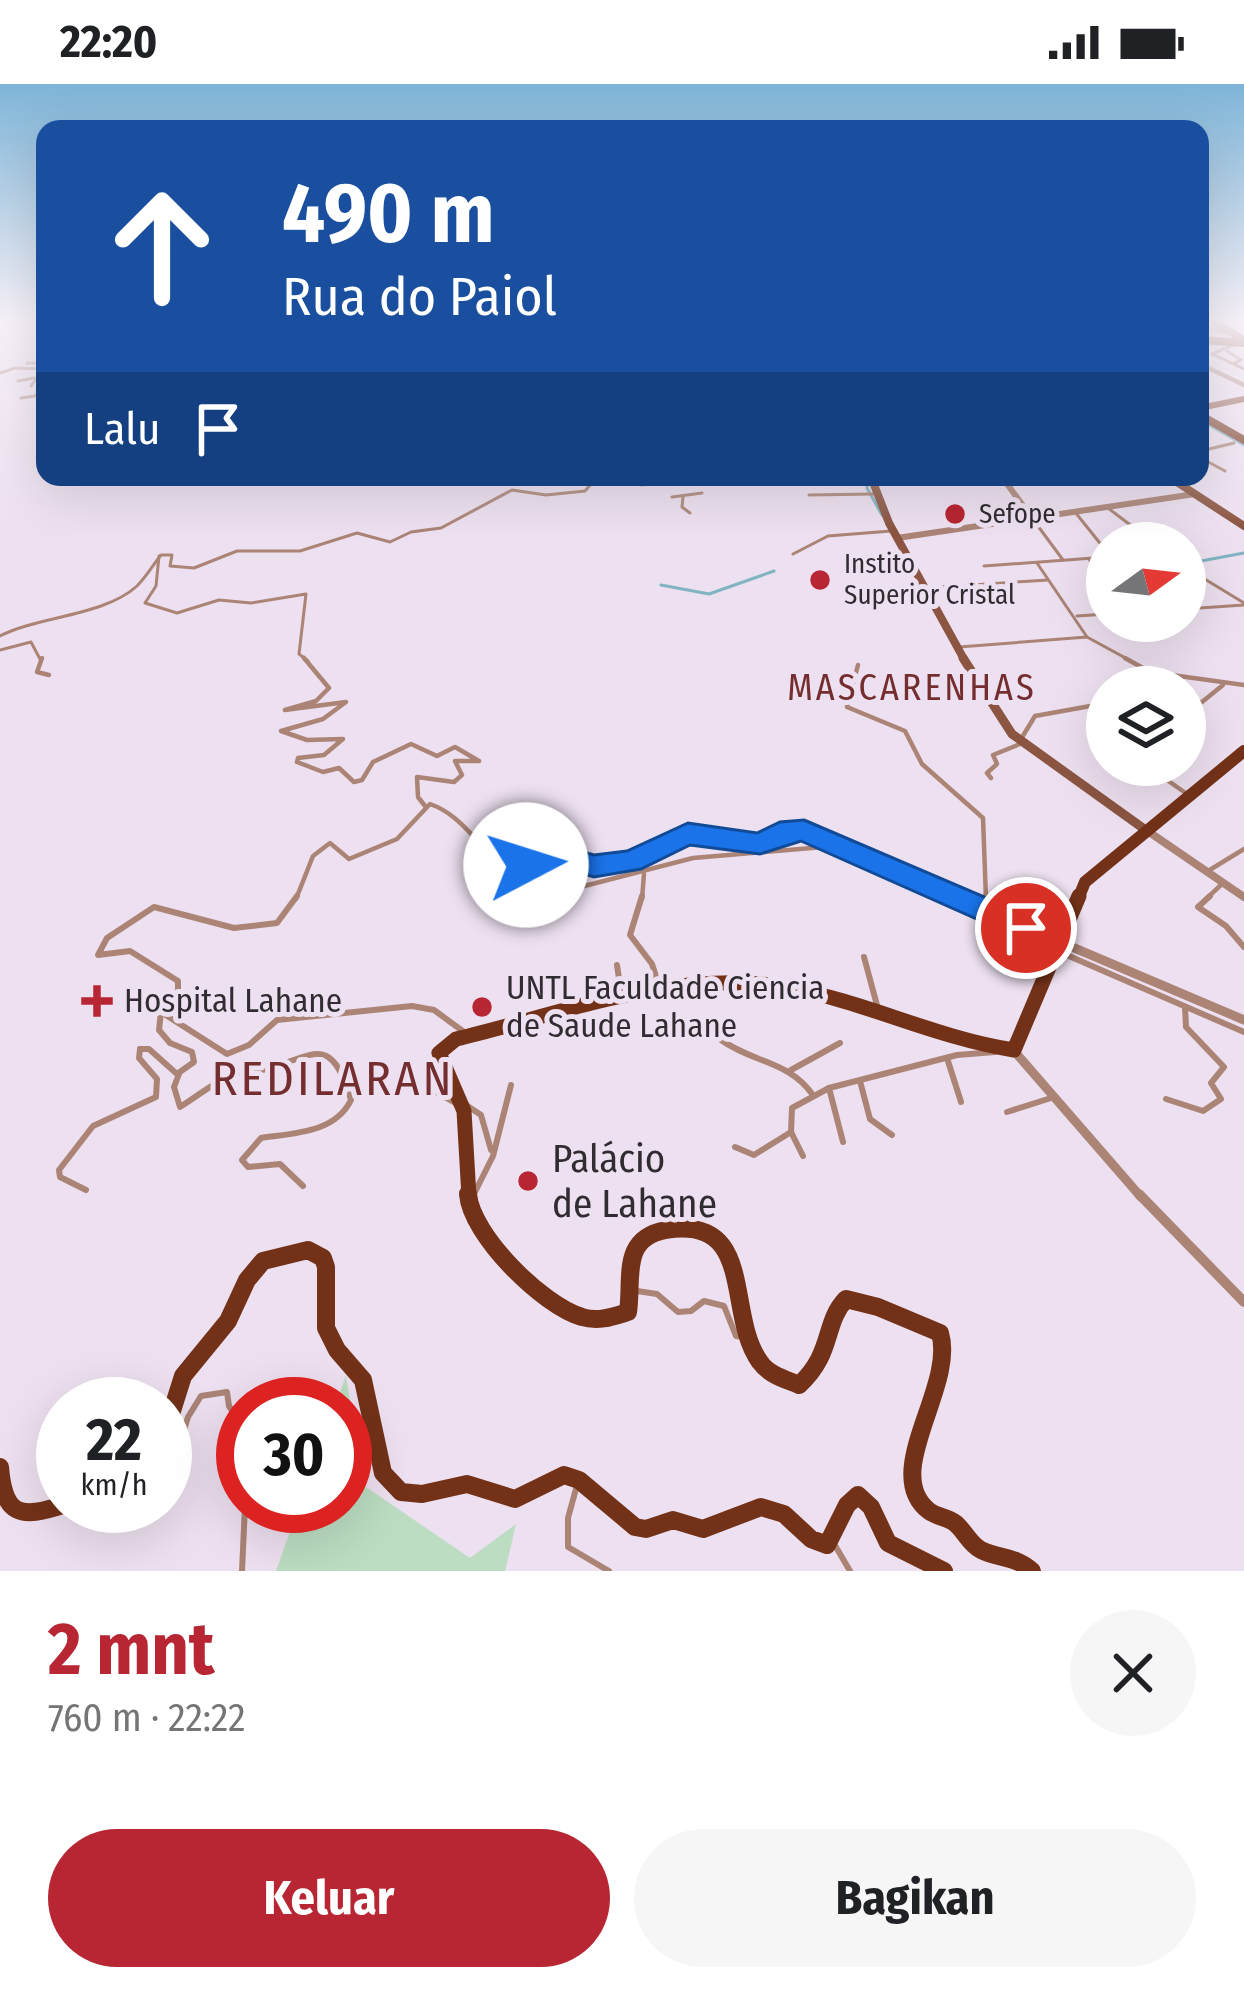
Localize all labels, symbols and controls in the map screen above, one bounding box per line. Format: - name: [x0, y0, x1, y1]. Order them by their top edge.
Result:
- text: 22:20: [60, 15, 157, 69]
- text: 490 m: [282, 163, 495, 264]
- icon: ahead: [84, 168, 240, 324]
- text: Rua do Paiol: [282, 265, 557, 329]
- icon: arrive: [185, 396, 251, 462]
- text: Lalu: [84, 402, 161, 456]
- place label: Sefope: [979, 498, 1056, 530]
- marker: Sefope: [942, 501, 968, 527]
- north arrow: [1086, 522, 1206, 642]
- map controls: [1086, 522, 1206, 786]
- place label: Instito Superior Cristal: [844, 548, 1015, 611]
- marker: Instito Superior Cristal: [807, 567, 833, 593]
- district label: MASCARENHAS: [787, 666, 1037, 710]
- button: layers: [1086, 666, 1206, 786]
- position arrow: [463, 802, 589, 928]
- pin: [975, 877, 1077, 979]
- icon: arrive: [993, 895, 1059, 961]
- place label: UNTL Faculdade Ciencia de Saude Lahane: [506, 968, 824, 1046]
- place label: Hospital Lahane: [124, 981, 342, 1021]
- marker: Hospital Lahane: [81, 985, 113, 1017]
- marker: UNTL Faculdade Ciencia de Saude Lahane: [469, 994, 495, 1020]
- district label: REDILARAN: [211, 1050, 455, 1108]
- place label: Palácio de Lahane: [552, 1136, 717, 1227]
- marker: Palácio de Lahane: [515, 1168, 541, 1194]
- speed limit sign: 30: [216, 1377, 372, 1533]
- text: 22: [86, 1404, 142, 1476]
- text: km/h: [81, 1467, 147, 1503]
- text: 2 mnt: [48, 1607, 214, 1693]
- button: close: [1070, 1610, 1196, 1736]
- text: 760 m · 22:22: [48, 1695, 245, 1741]
- button: Keluar: [48, 1829, 610, 1967]
- button: Bagikan: [634, 1829, 1196, 1967]

